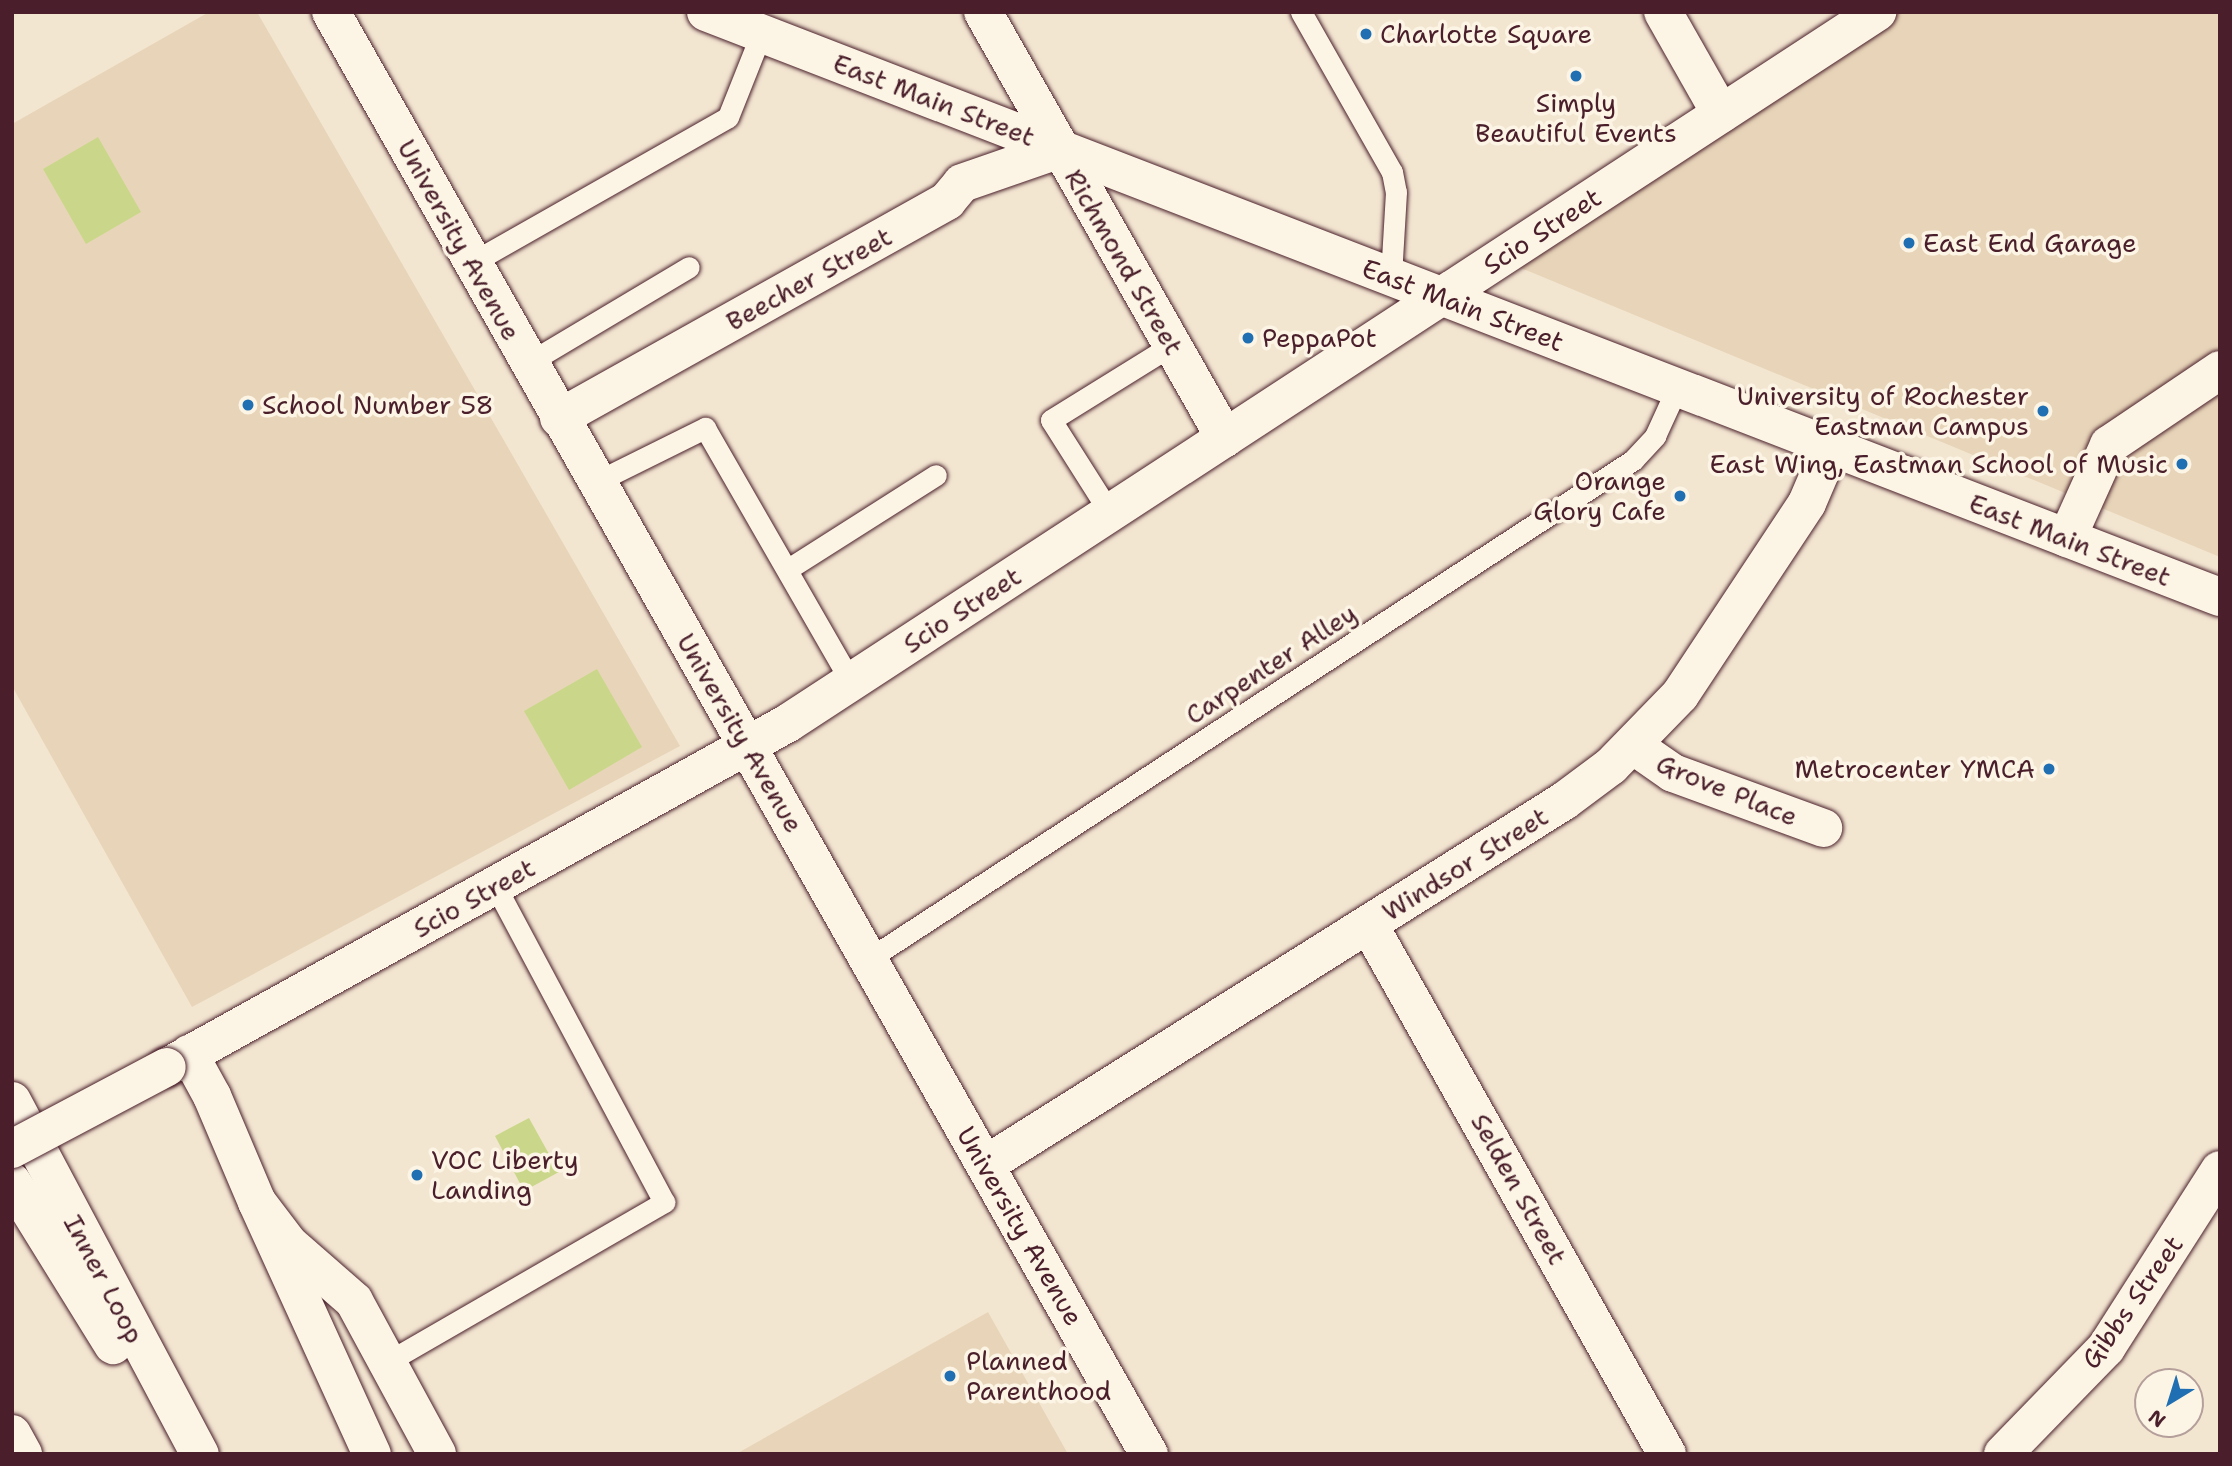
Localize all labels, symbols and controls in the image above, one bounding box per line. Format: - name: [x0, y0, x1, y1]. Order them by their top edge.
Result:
- place label: Charlotte Square: [1380, 18, 1592, 50]
- marker: Charlotte Square: [1358, 26, 1374, 42]
- street label: East Main Street: [829, 47, 1039, 153]
- marker: Simply Beautiful Events: [1568, 68, 1584, 84]
- place label: Simply Beautiful Events: [1475, 87, 1677, 148]
- street label: University Avenue: [391, 134, 527, 346]
- street label: Richmond Street: [1058, 164, 1190, 360]
- street label: Scio Street: [1477, 181, 1607, 281]
- street label: Beecher Street: [721, 221, 897, 337]
- place label: East End Garage: [1923, 227, 2137, 259]
- marker: East End Garage: [1901, 235, 1917, 251]
- street label: East Main Street: [1358, 252, 1568, 358]
- place label: PeppaPot: [1262, 322, 1377, 354]
- marker: PeppaPot: [1240, 330, 1256, 346]
- place label: University of Rochester Eastman Campus: [1737, 380, 2029, 442]
- place label: School Number 58: [262, 389, 494, 421]
- marker: School Number 58: [240, 397, 256, 413]
- marker: University of Rochester Eastman Campus: [2035, 403, 2051, 419]
- place label: East Wing, Eastman School of Music: [1710, 448, 2168, 480]
- marker: East Wing, Eastman School of Music: [2174, 456, 2190, 472]
- place label: Orange Glory Cafe: [1533, 465, 1666, 526]
- street label: East Main Street: [1965, 487, 2175, 593]
- marker: Orange Glory Cafe: [1672, 488, 1688, 504]
- street label: Scio Street: [897, 560, 1027, 660]
- street label: Carpenter Alley: [1180, 597, 1362, 731]
- street label: University Avenue: [670, 628, 810, 838]
- street label: Grove Place: [1652, 748, 1802, 832]
- place label: Metrocenter YMCA: [1795, 753, 2035, 785]
- marker: Metrocenter YMCA: [2041, 761, 2057, 777]
- street label: Windsor Street: [1376, 801, 1554, 927]
- street label: Scio Street: [408, 852, 540, 944]
- street label: Selden Street: [1465, 1108, 1573, 1270]
- street label: University Avenue: [950, 1121, 1090, 1331]
- place label: VOC Liberty Landing: [431, 1144, 579, 1206]
- marker: VOC Liberty Landing: [409, 1167, 425, 1183]
- street label: Inner Loop: [57, 1210, 151, 1348]
- street label: Gibbs Street: [2075, 1229, 2189, 1375]
- place label: Planned Parenthood: [966, 1345, 1111, 1406]
- marker: Planned Parenthood: [940, 1366, 960, 1386]
- north arrow: [2134, 1368, 2204, 1438]
- text: N: [2143, 1404, 2171, 1433]

